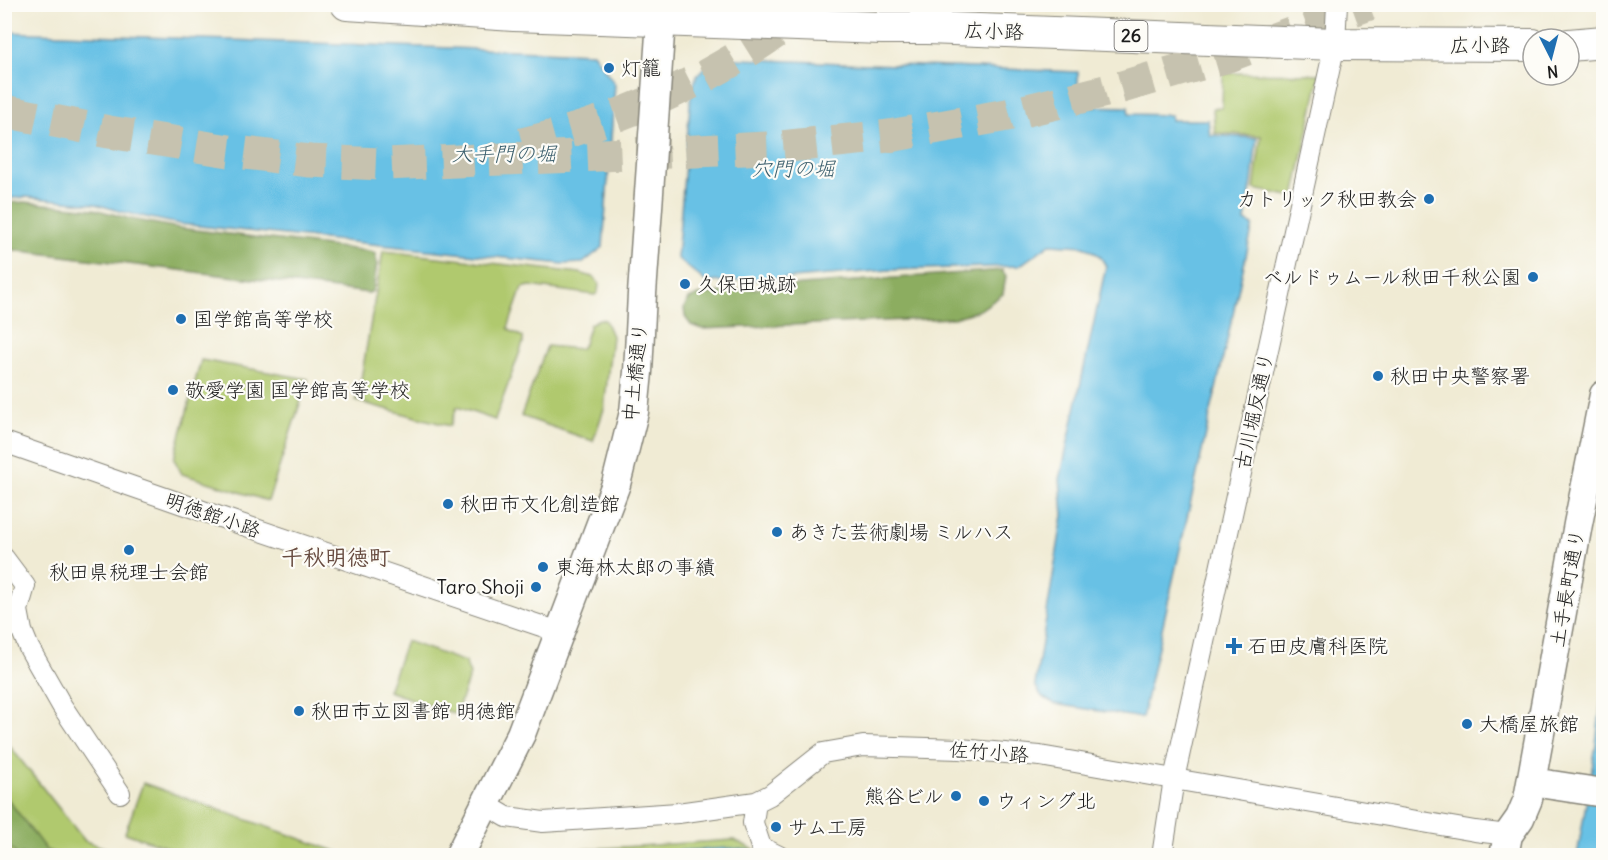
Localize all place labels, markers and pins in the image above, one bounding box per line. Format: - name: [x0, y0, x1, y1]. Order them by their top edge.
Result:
- place label: 灯籠: [621, 55, 661, 80]
- marker: 灯籠: [602, 61, 616, 75]
- place label: カトリック秋田教会: [1237, 186, 1417, 211]
- marker: カトリック秋田教会: [1422, 192, 1436, 206]
- place label: ベルドゥムール秋田千秋公園: [1263, 264, 1521, 289]
- marker: ベルドゥムール秋田千秋公園: [1526, 270, 1540, 284]
- place label: 久保田城跡: [697, 271, 797, 296]
- marker: 久保田城跡: [678, 277, 692, 291]
- place label: 国学館高等学校: [193, 306, 333, 331]
- marker: 国学館高等学校: [174, 312, 188, 326]
- place label: 秋田中央警察署: [1390, 363, 1530, 388]
- marker: 秋田中央警察署: [1371, 369, 1385, 383]
- place label: 敬愛学園 国学館高等学校: [185, 377, 410, 402]
- marker: 敬愛学園 国学館高等学校: [166, 383, 180, 397]
- place label: 秋田市文化創造館: [460, 491, 620, 516]
- marker: 秋田市文化創造館: [441, 497, 455, 511]
- place label: あきた芸術劇場 ミルハス: [789, 519, 1013, 544]
- marker: あきた芸術劇場 ミルハス: [770, 525, 784, 539]
- marker: 秋田県税理士会館: [122, 543, 136, 557]
- place label: 東海林太郎の事績: [555, 554, 715, 579]
- place label: 秋田県税理士会館: [49, 559, 209, 584]
- marker: 東海林太郎の事績: [536, 560, 550, 574]
- place label: Taro Shoji: [437, 574, 524, 599]
- marker: Taro Shoji: [529, 580, 543, 594]
- place label: 石田皮膚科医院: [1248, 633, 1388, 658]
- marker: 石田皮膚科医院: [1225, 637, 1243, 655]
- place label: 秋田市立図書館 明徳館: [311, 698, 516, 723]
- marker: 秋田市立図書館 明徳館: [292, 704, 306, 718]
- place label: 大橋屋旅館: [1479, 711, 1579, 736]
- marker: 大橋屋旅館: [1460, 717, 1474, 731]
- place label: 熊谷ビル: [864, 783, 944, 808]
- place label: ウィング北: [996, 788, 1096, 813]
- marker: 熊谷ビル: [949, 789, 963, 803]
- marker: ウィング北: [977, 794, 991, 808]
- place label: サム工房: [788, 814, 867, 839]
- marker: サム工房: [769, 820, 783, 834]

